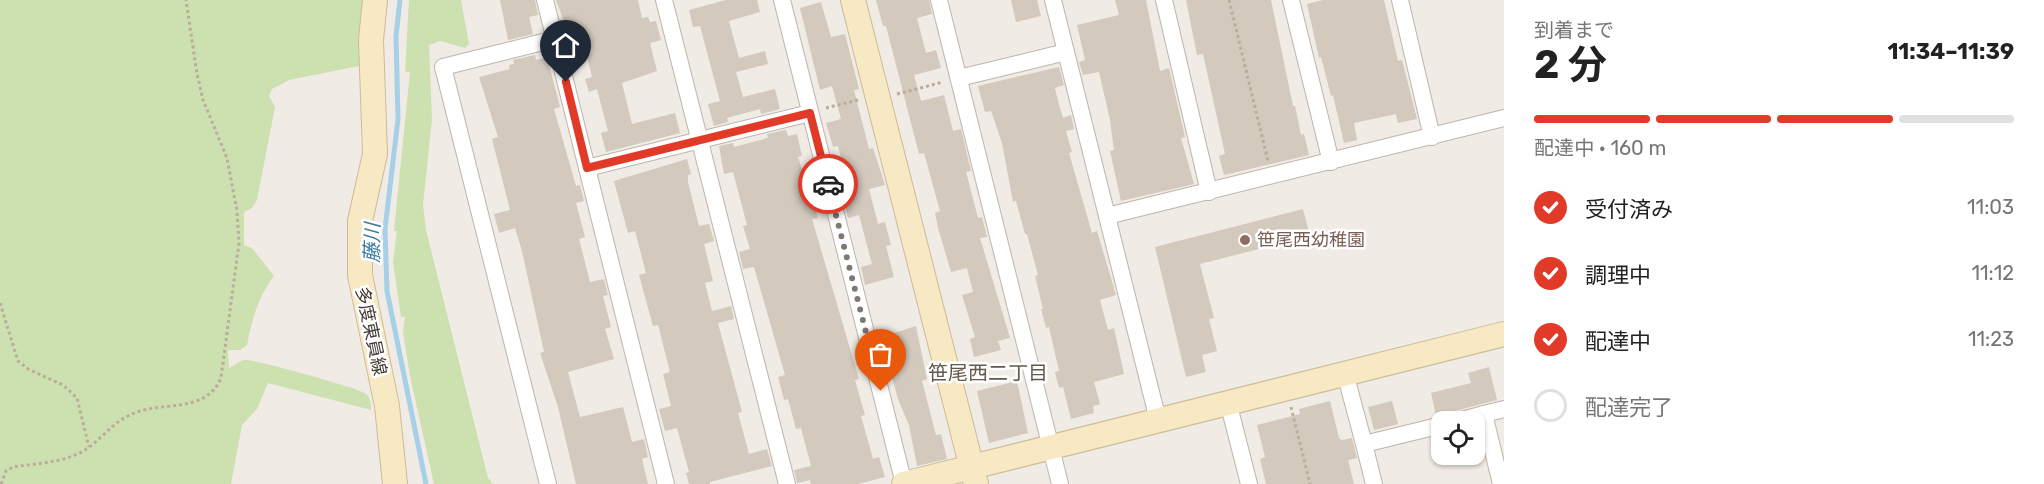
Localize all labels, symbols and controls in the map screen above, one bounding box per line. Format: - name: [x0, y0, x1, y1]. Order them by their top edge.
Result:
- text: 到着まで: [1534, 18, 1614, 42]
- pin: [540, 20, 591, 82]
- icon: home: [549, 29, 582, 62]
- text: 11:34–11:39: [1887, 38, 2014, 65]
- text: 2 分: [1534, 42, 1607, 88]
- text: 配達中 · 160 m: [1534, 136, 1666, 160]
- courier: [798, 154, 858, 214]
- icon: car: [812, 168, 845, 201]
- icon: check: [1534, 191, 1567, 224]
- text: 11:03: [1967, 195, 2014, 219]
- text: 受付済み: [1585, 196, 1673, 223]
- water label: 藤川: [360, 221, 384, 263]
- place label: 笹尾西幼稚園: [1257, 229, 1365, 251]
- marker: 笹尾西幼稚園: [1238, 233, 1252, 247]
- icon: check: [1534, 257, 1567, 290]
- text: 11:12: [1971, 261, 2014, 285]
- text: 調理中: [1585, 262, 1651, 289]
- street label: 多度東員線: [351, 285, 391, 377]
- icon: check: [1534, 323, 1567, 356]
- text: 11:23: [1968, 327, 2014, 351]
- text: 配達中: [1585, 328, 1651, 355]
- pin: [855, 329, 906, 391]
- icon: bag: [864, 338, 897, 371]
- district label: 笹尾西二丁目: [928, 361, 1048, 385]
- text: 配達完了: [1585, 394, 1673, 421]
- map controls: [1431, 411, 1485, 465]
- button: locate: [1431, 411, 1485, 465]

